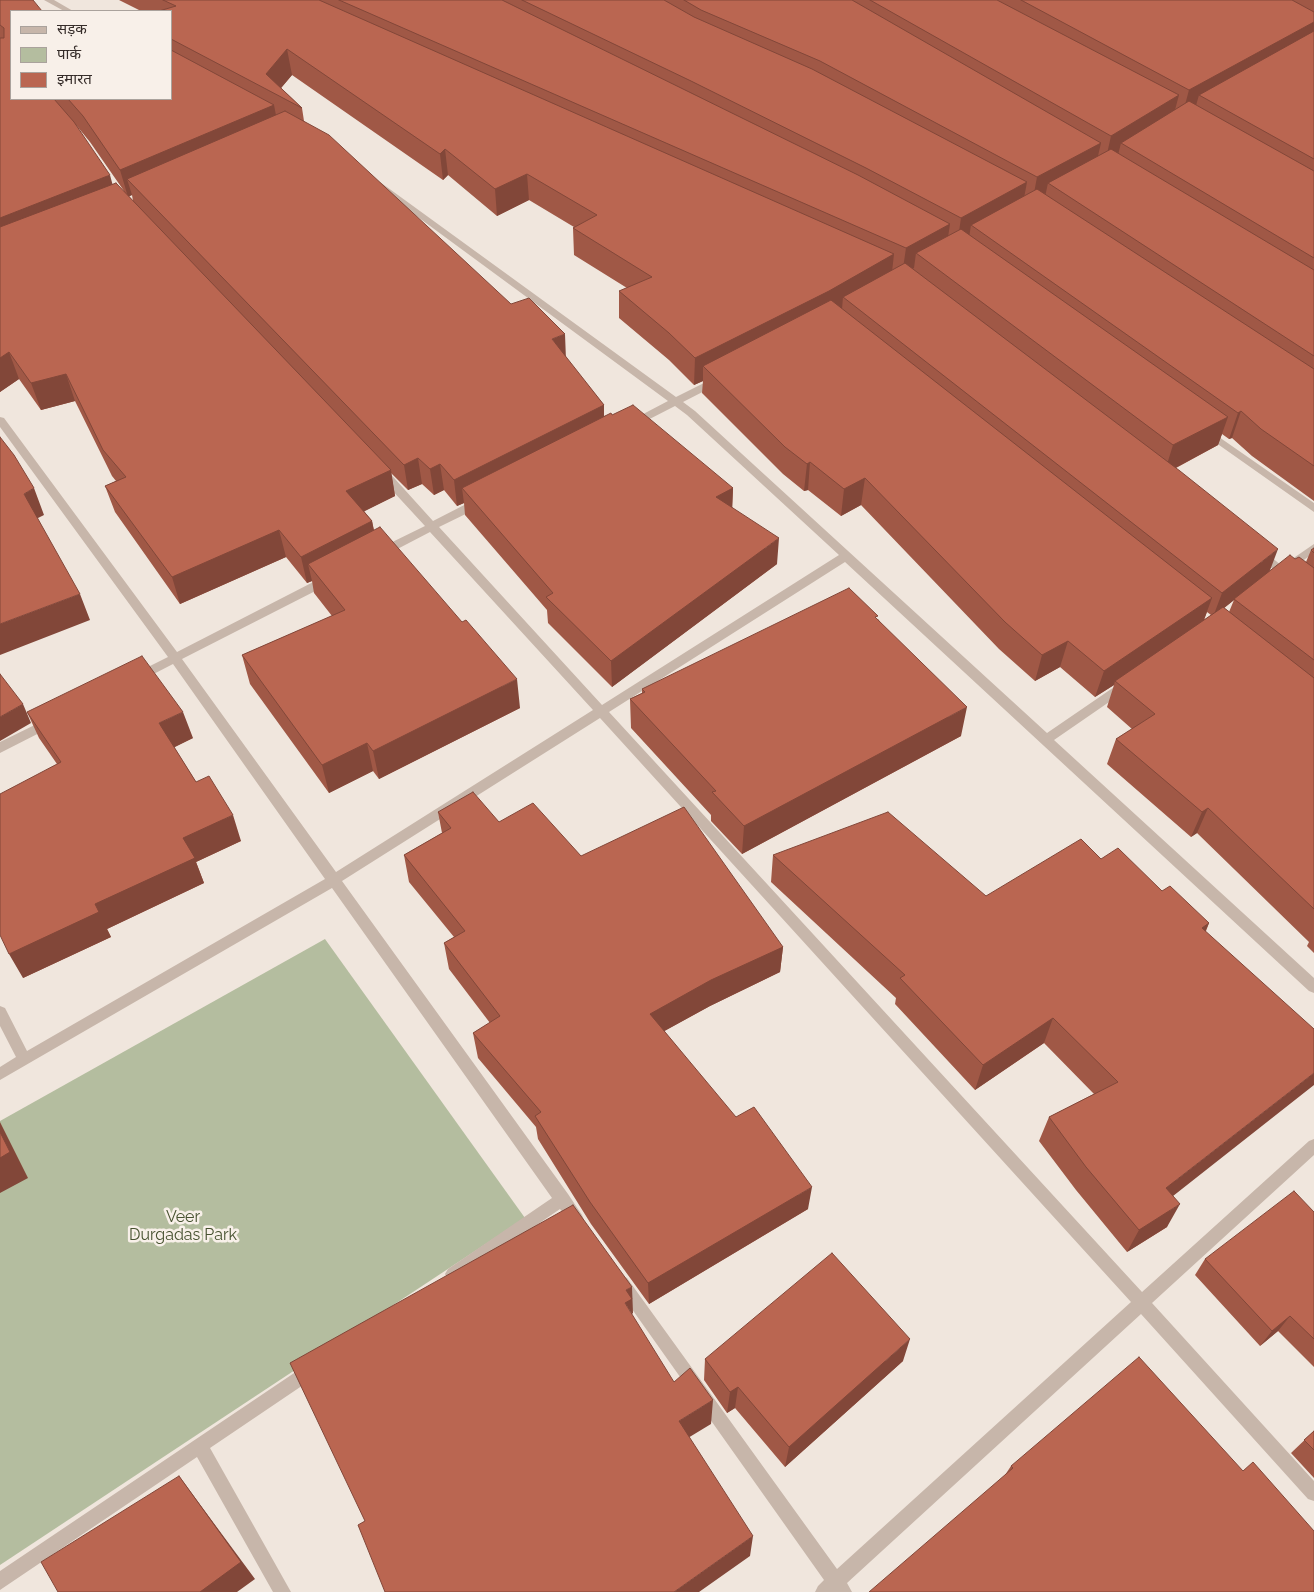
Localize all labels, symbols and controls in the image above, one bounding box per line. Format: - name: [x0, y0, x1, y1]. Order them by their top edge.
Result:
- legend: [10, 10, 172, 100]
- text: सड़क: [57, 20, 87, 38]
- text: पार्क: [57, 45, 81, 63]
- text: इमारत: [57, 70, 92, 88]
- park label: Veer Durgadas Park: [129, 1207, 237, 1245]

